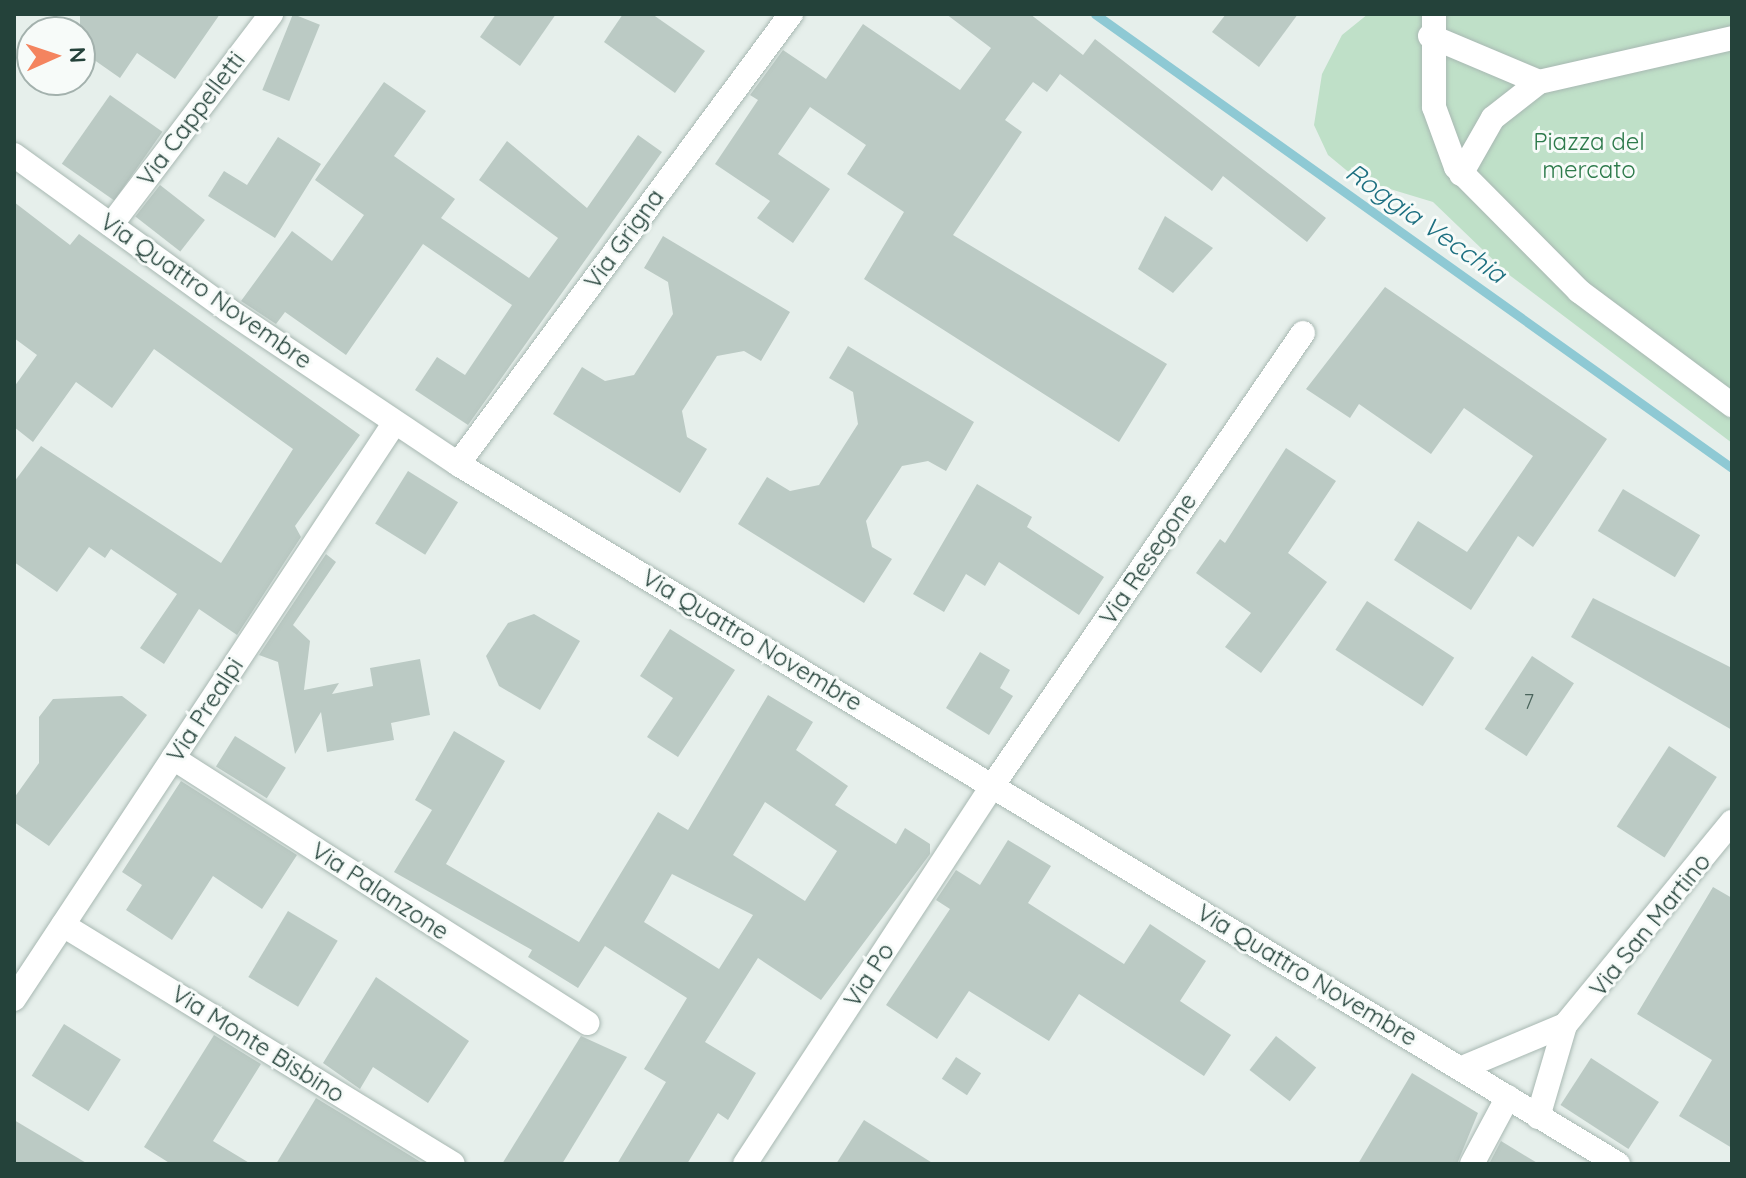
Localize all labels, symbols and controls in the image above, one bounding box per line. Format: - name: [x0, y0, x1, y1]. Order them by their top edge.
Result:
- north arrow: [16, 16, 96, 96]
- text: N: [64, 46, 92, 64]
- street label: Via Cappelletti: [131, 46, 251, 192]
- park label: Piazza del mercato: [1533, 128, 1645, 184]
- water label: Roggia Vecchia: [1340, 156, 1512, 290]
- street label: Via Grigna: [578, 183, 670, 295]
- street label: Via Quattro Novembre: [95, 207, 317, 375]
- street label: Via Resegone: [1093, 488, 1203, 630]
- street label: Via Quattro Novembre: [637, 563, 867, 717]
- street label: Via Prealpi: [161, 652, 249, 768]
- house number: 7: [1524, 689, 1534, 713]
- street label: Via Palanzone: [306, 836, 454, 946]
- street label: Via San Martino: [1583, 848, 1717, 1002]
- street label: Via Quattro Novembre: [1192, 898, 1422, 1052]
- street label: Via Po: [838, 937, 900, 1013]
- street label: Via Monte Bisbino: [166, 979, 350, 1109]

